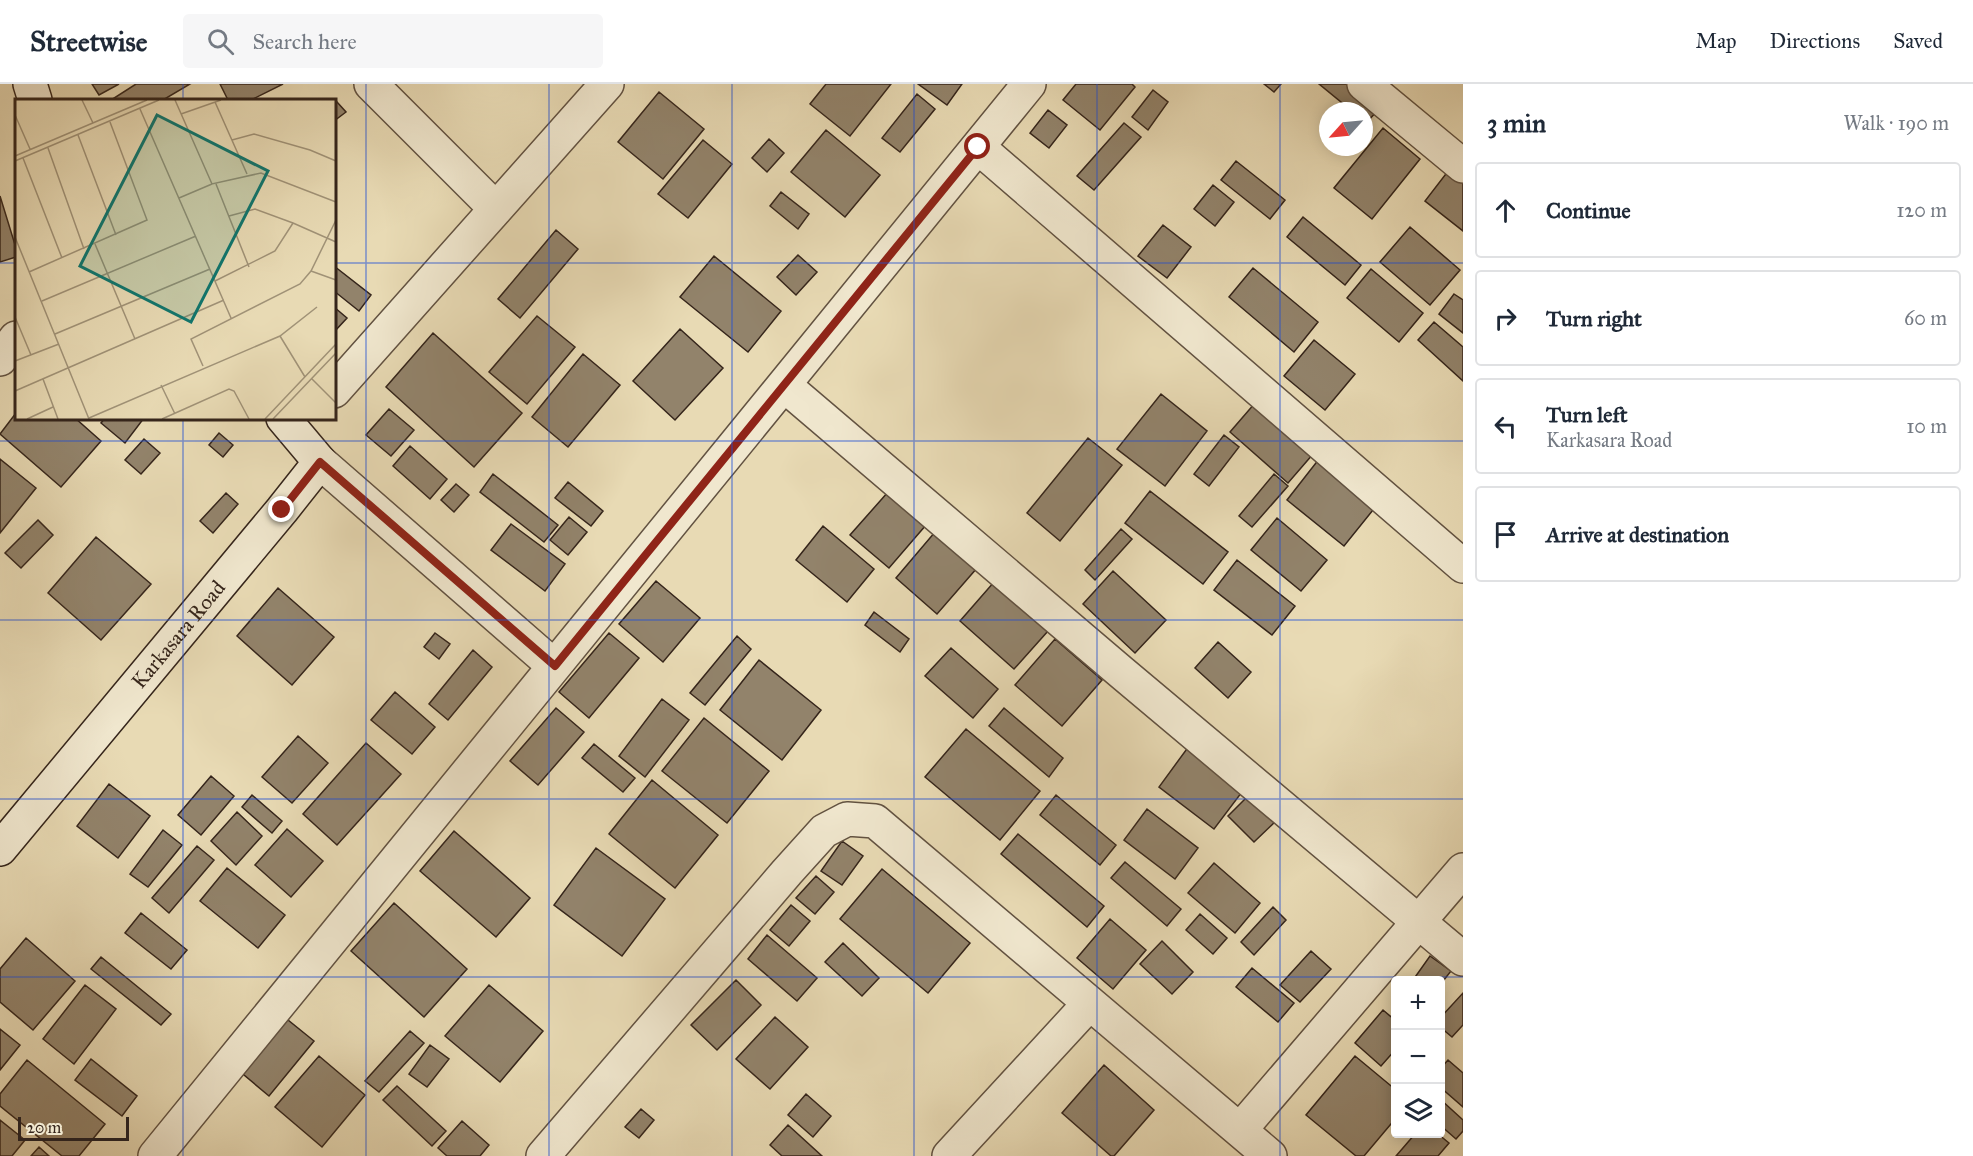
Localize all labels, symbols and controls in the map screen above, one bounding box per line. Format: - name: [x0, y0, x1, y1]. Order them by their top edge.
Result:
- search box: [183, 14, 603, 68]
- text: Streetwise: [30, 24, 147, 59]
- icon: search: [204, 25, 237, 58]
- text: Search here: [252, 28, 357, 55]
- text: Map: [1696, 28, 1737, 54]
- text: Directions: [1770, 28, 1860, 54]
- text: Saved: [1893, 28, 1943, 54]
- inset map: [15, 99, 336, 420]
- north arrow: [1319, 102, 1373, 156]
- text: 3 min: [1487, 107, 1546, 139]
- text: Walk · 190 m: [1844, 111, 1949, 135]
- route start: [964, 133, 990, 159]
- icon: ahead: [1489, 194, 1522, 227]
- text: Continue: [1546, 197, 1631, 224]
- text: 120 m: [1896, 198, 1947, 222]
- icon: right: [1489, 302, 1522, 335]
- text: Turn right: [1546, 305, 1642, 332]
- text: 60 m: [1904, 306, 1947, 330]
- text: Turn left: [1546, 401, 1628, 428]
- icon: left: [1489, 410, 1522, 443]
- text: 10 m: [1906, 414, 1947, 438]
- text: Karkasara Road: [1546, 428, 1672, 452]
- route end: [268, 496, 294, 522]
- icon: arrive: [1489, 518, 1522, 551]
- text: Arrive at destination: [1546, 521, 1729, 548]
- street label: Karkasara Road: [126, 575, 231, 694]
- map controls: [1391, 976, 1445, 1138]
- button: +: [1391, 976, 1445, 1030]
- button: −: [1391, 1030, 1445, 1084]
- button: layers: [1391, 1084, 1445, 1138]
- scale bar: [18, 1114, 129, 1142]
- text: 20 m: [27, 1118, 61, 1137]

